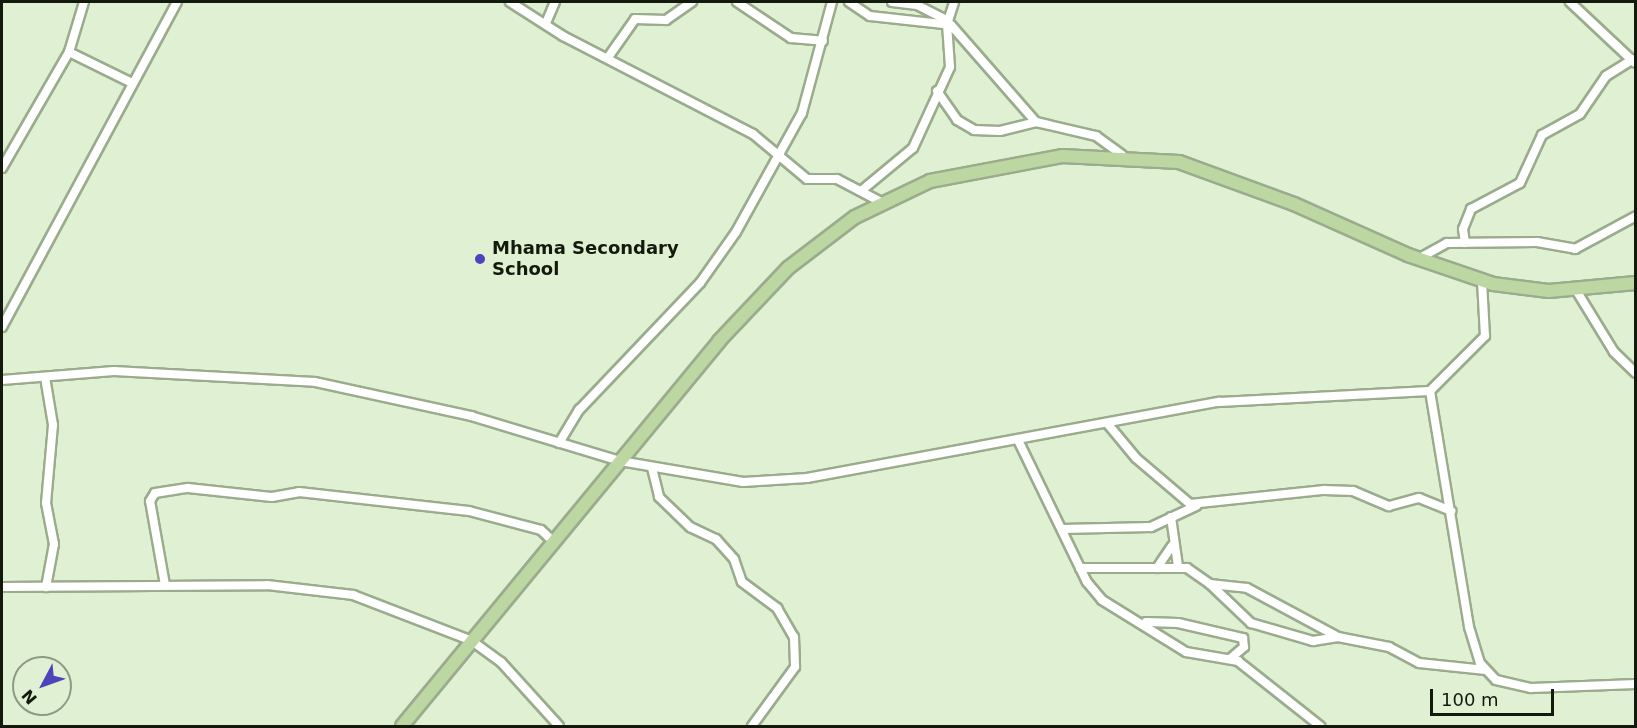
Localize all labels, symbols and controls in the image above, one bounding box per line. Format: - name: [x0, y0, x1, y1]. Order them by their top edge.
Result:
- place label: Mhama Secondary School: [492, 238, 679, 280]
- marker: Mhama Secondary School: [473, 252, 487, 266]
- north arrow: [12, 656, 72, 716]
- scale bar: [1433, 677, 1558, 715]
- text: N: [18, 686, 41, 708]
- text: 100 m: [1441, 689, 1499, 710]

